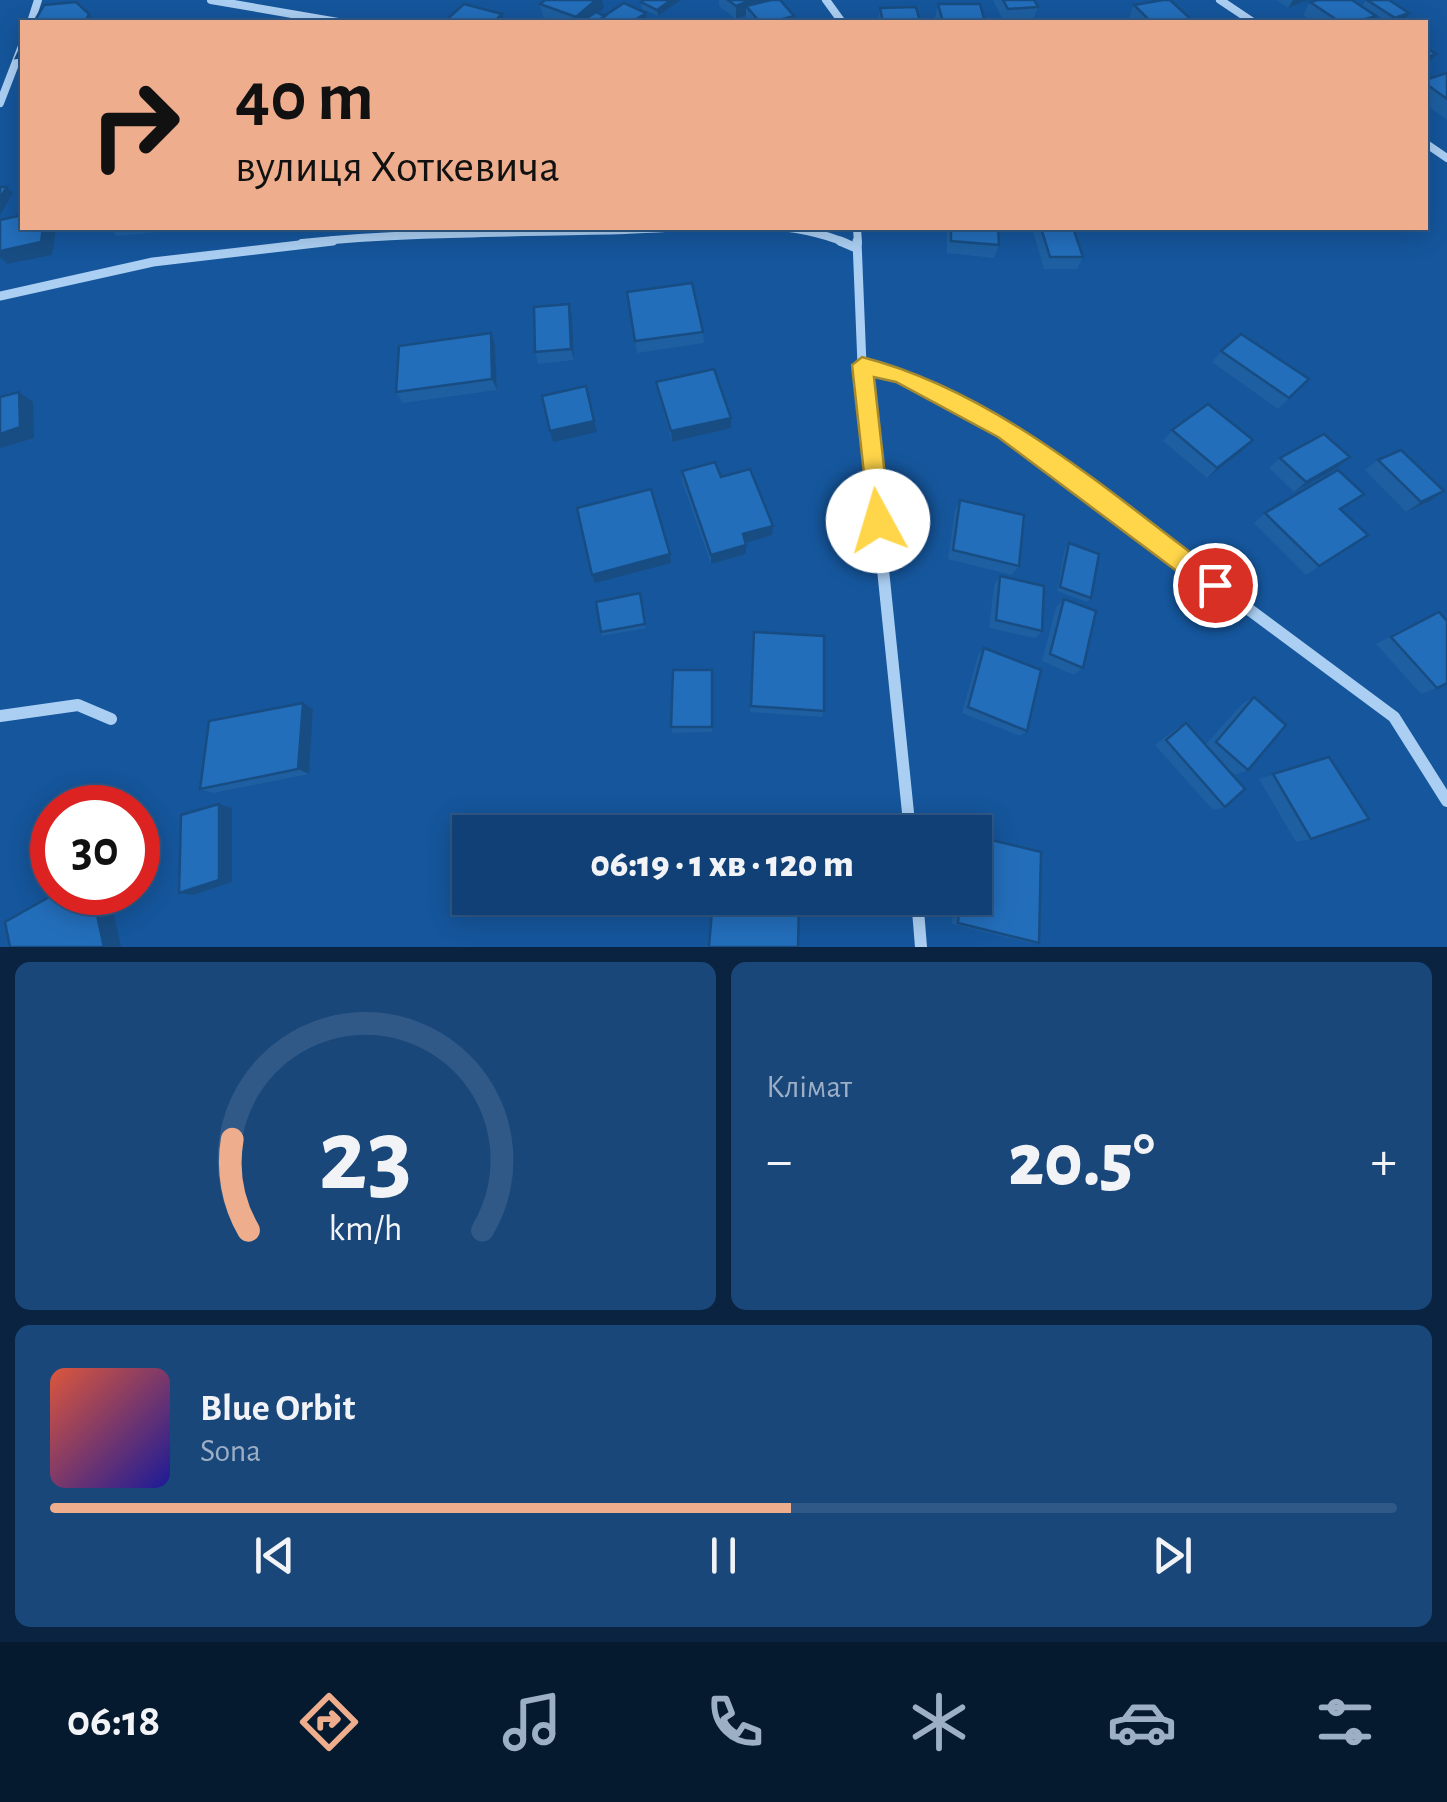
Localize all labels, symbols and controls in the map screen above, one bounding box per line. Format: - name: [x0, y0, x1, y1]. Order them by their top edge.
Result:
- icon: right: [70, 60, 200, 190]
- text: 40 m: [235, 63, 374, 133]
- text: вулиця Хоткевича: [235, 145, 560, 190]
- position arrow: [826, 469, 930, 573]
- pin: [1173, 543, 1258, 628]
- icon: arrive: [1188, 558, 1243, 613]
- speed limit sign: 30: [30, 785, 160, 915]
- text: 06:19 · 1 хв · 120 m: [590, 846, 854, 884]
- text: Клімат: [766, 1071, 852, 1103]
- text: 23: [319, 1105, 412, 1209]
- text: 20.5°: [1008, 1124, 1155, 1199]
- text: −: [766, 1134, 792, 1189]
- text: +: [1371, 1134, 1397, 1189]
- text: km/h: [329, 1211, 402, 1247]
- text: Blue Orbit: [200, 1390, 355, 1428]
- text: Sona: [200, 1435, 261, 1467]
- icon: previous: [247, 1528, 302, 1583]
- icon: pause: [696, 1528, 751, 1583]
- icon: next: [1145, 1528, 1200, 1583]
- icon: directions: [294, 1687, 364, 1757]
- icon: music: [497, 1687, 567, 1757]
- icon: phone: [700, 1687, 770, 1757]
- icon: climate: [904, 1687, 974, 1757]
- icon: car: [1107, 1687, 1177, 1757]
- icon: filters: [1310, 1687, 1380, 1757]
- text: 06:18: [67, 1699, 161, 1744]

